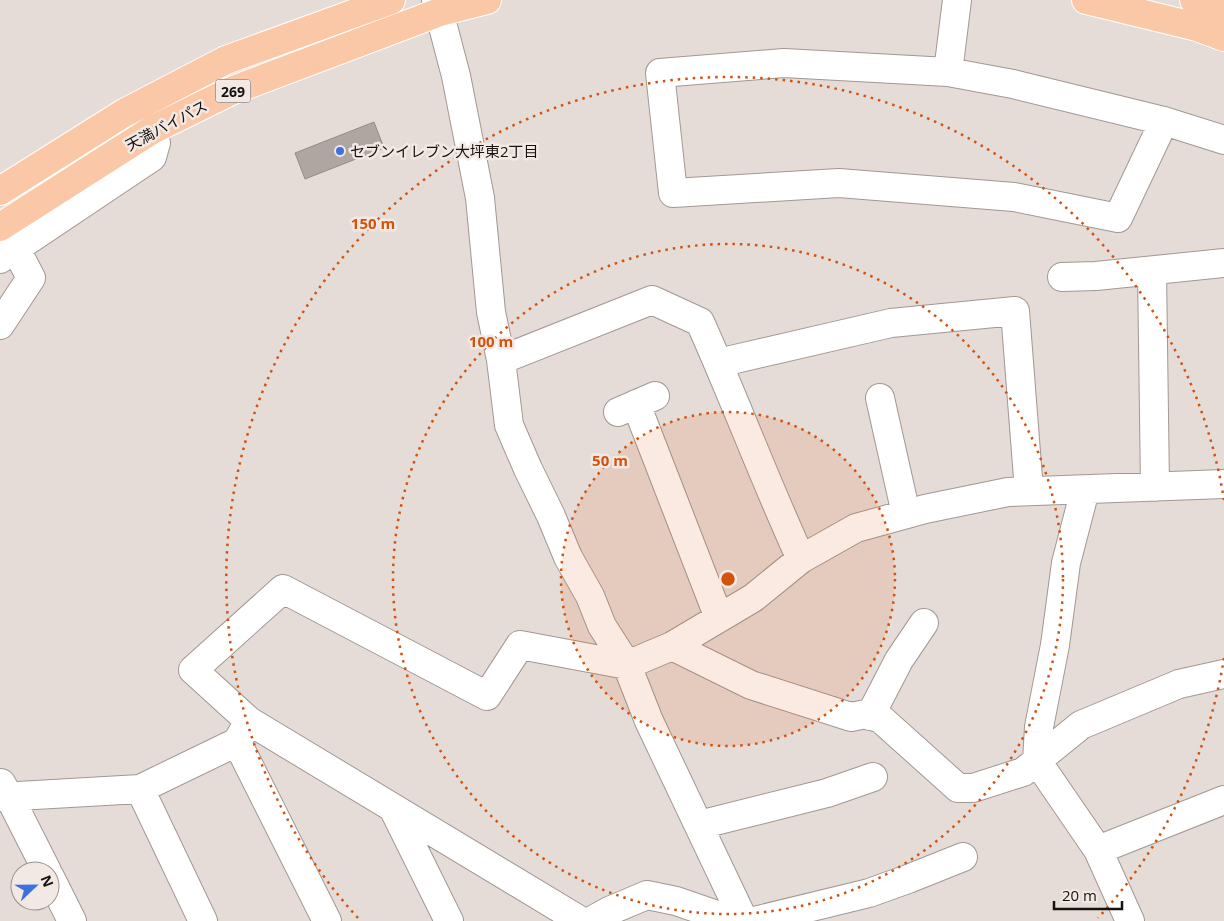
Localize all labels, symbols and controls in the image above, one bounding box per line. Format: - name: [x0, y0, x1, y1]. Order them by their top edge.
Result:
- road number: 269: [216, 80, 250, 102]
- street label: 天満バイパス: [122, 95, 210, 155]
- place label: セブンイレブン大坪東2丁目: [350, 141, 539, 161]
- marker: セブンイレブン大坪東2丁目: [334, 145, 346, 157]
- text: 150 m: [351, 213, 395, 233]
- text: 100 m: [469, 331, 513, 351]
- text: 50 m: [592, 450, 628, 470]
- centre of rings: [719, 570, 737, 588]
- north arrow: [10, 861, 60, 911]
- text: N: [37, 872, 58, 890]
- scale bar: [1054, 878, 1122, 910]
- text: 20 m: [1062, 885, 1097, 905]

